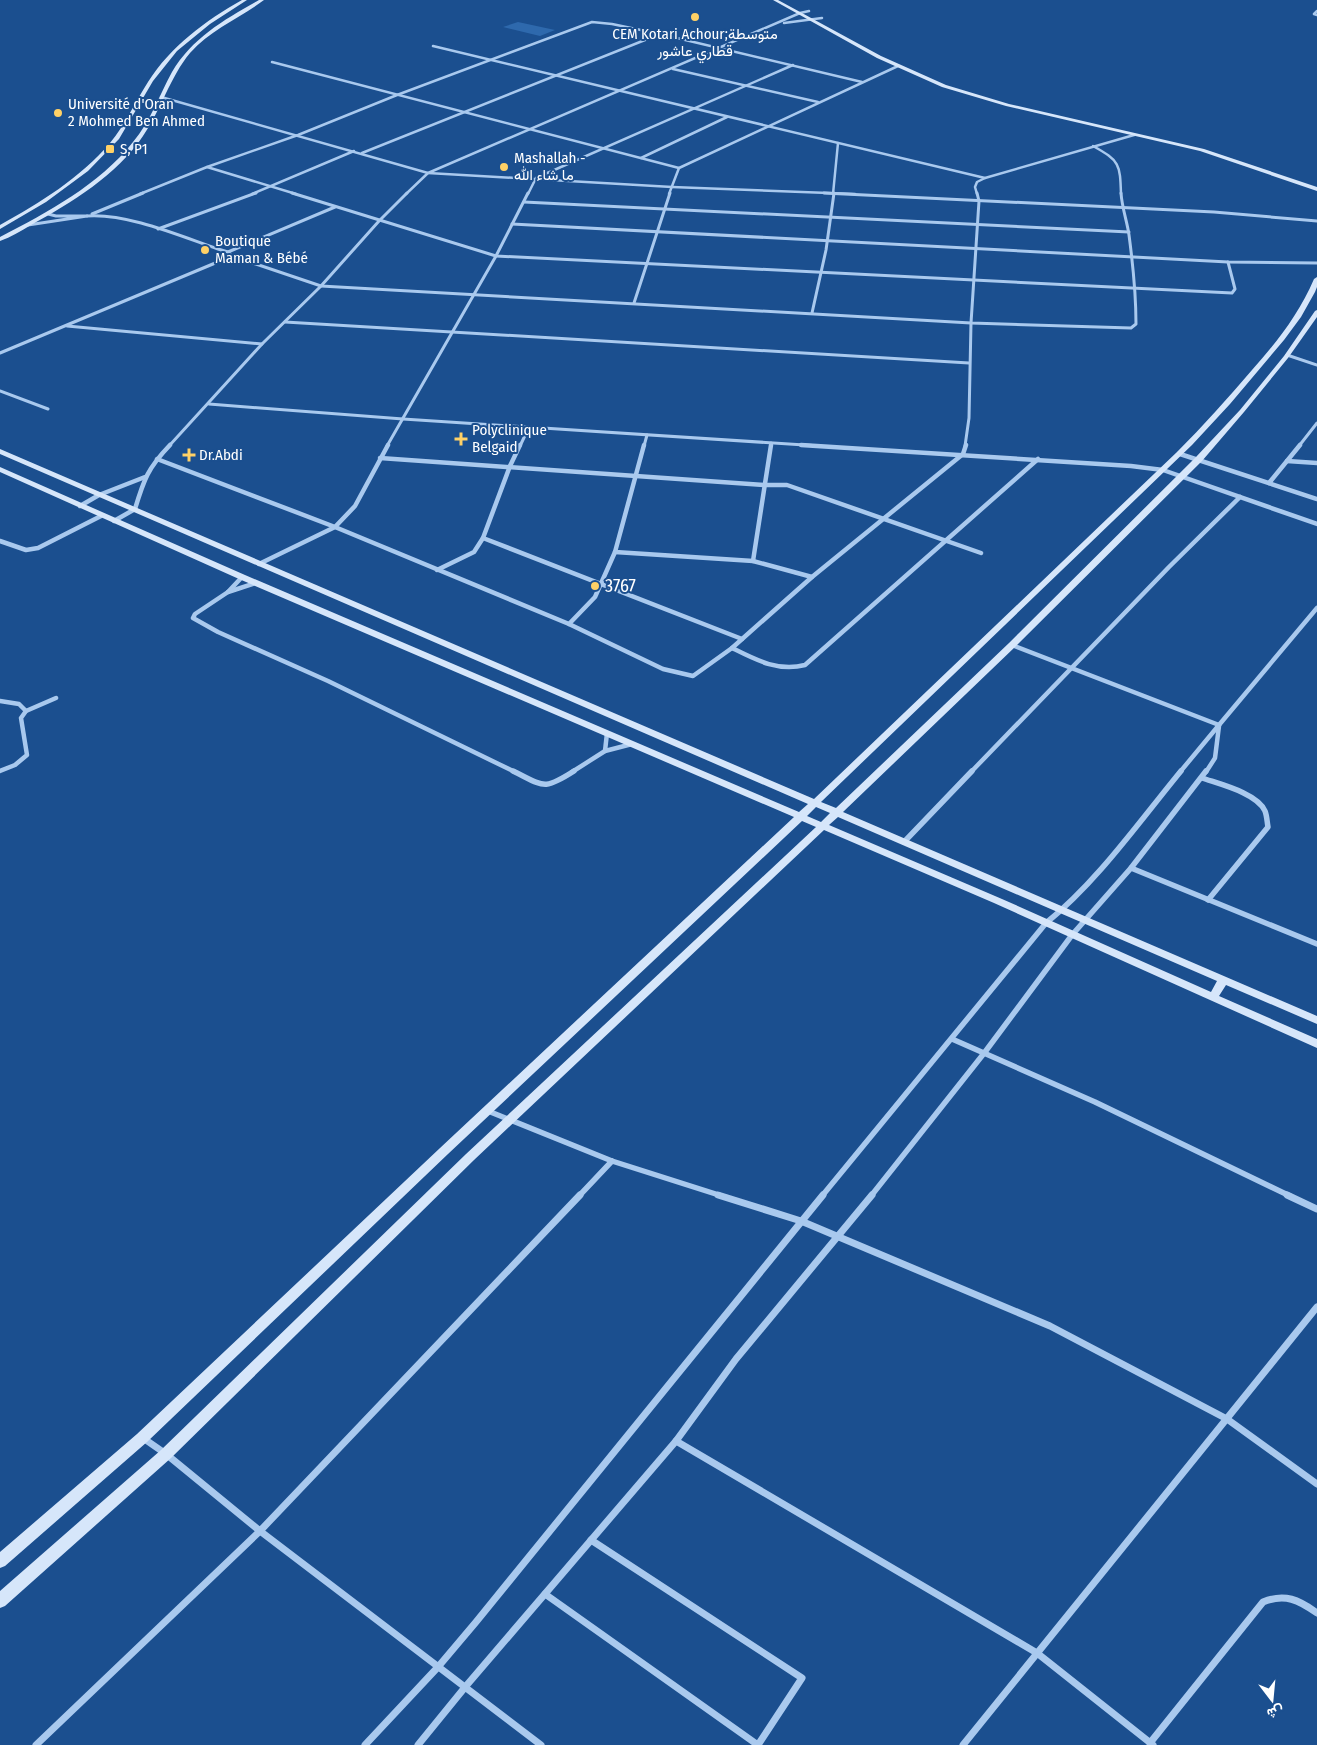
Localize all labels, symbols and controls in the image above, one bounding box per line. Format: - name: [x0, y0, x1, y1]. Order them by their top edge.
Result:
- marker: CEM Kotari Achour;متوسطة قطاري عاشور: [689, 11, 701, 23]
- place label: CEM Kotari Achour;متوسطة قطاري عاشور: [612, 25, 778, 64]
- place label: Université d'Oran 2 Mohmed Ben Ahmed: [68, 95, 205, 130]
- marker: Université d'Oran 2 Mohmed Ben Ahmed: [52, 107, 64, 119]
- place label: S, P1: [120, 140, 148, 158]
- marker: S, P1: [104, 143, 116, 155]
- place label: Mashallah - ما شاء الله: [514, 149, 586, 184]
- marker: Mashallah - ما شاء الله: [498, 161, 510, 173]
- place label: Boutique Maman & Bébé: [215, 232, 308, 267]
- marker: Boutique Maman & Bébé: [199, 244, 211, 256]
- place label: Polyclinique Belgaid: [472, 421, 547, 456]
- marker: Polyclinique Belgaid: [454, 432, 468, 446]
- place label: Dr.Abdi: [199, 446, 243, 464]
- marker: Dr.Abdi: [183, 449, 195, 461]
- place label: 3767: [605, 575, 636, 597]
- marker: 3767: [589, 580, 601, 592]
- north arrow: [1247, 1675, 1297, 1725]
- text: ش: [1265, 1702, 1286, 1723]

